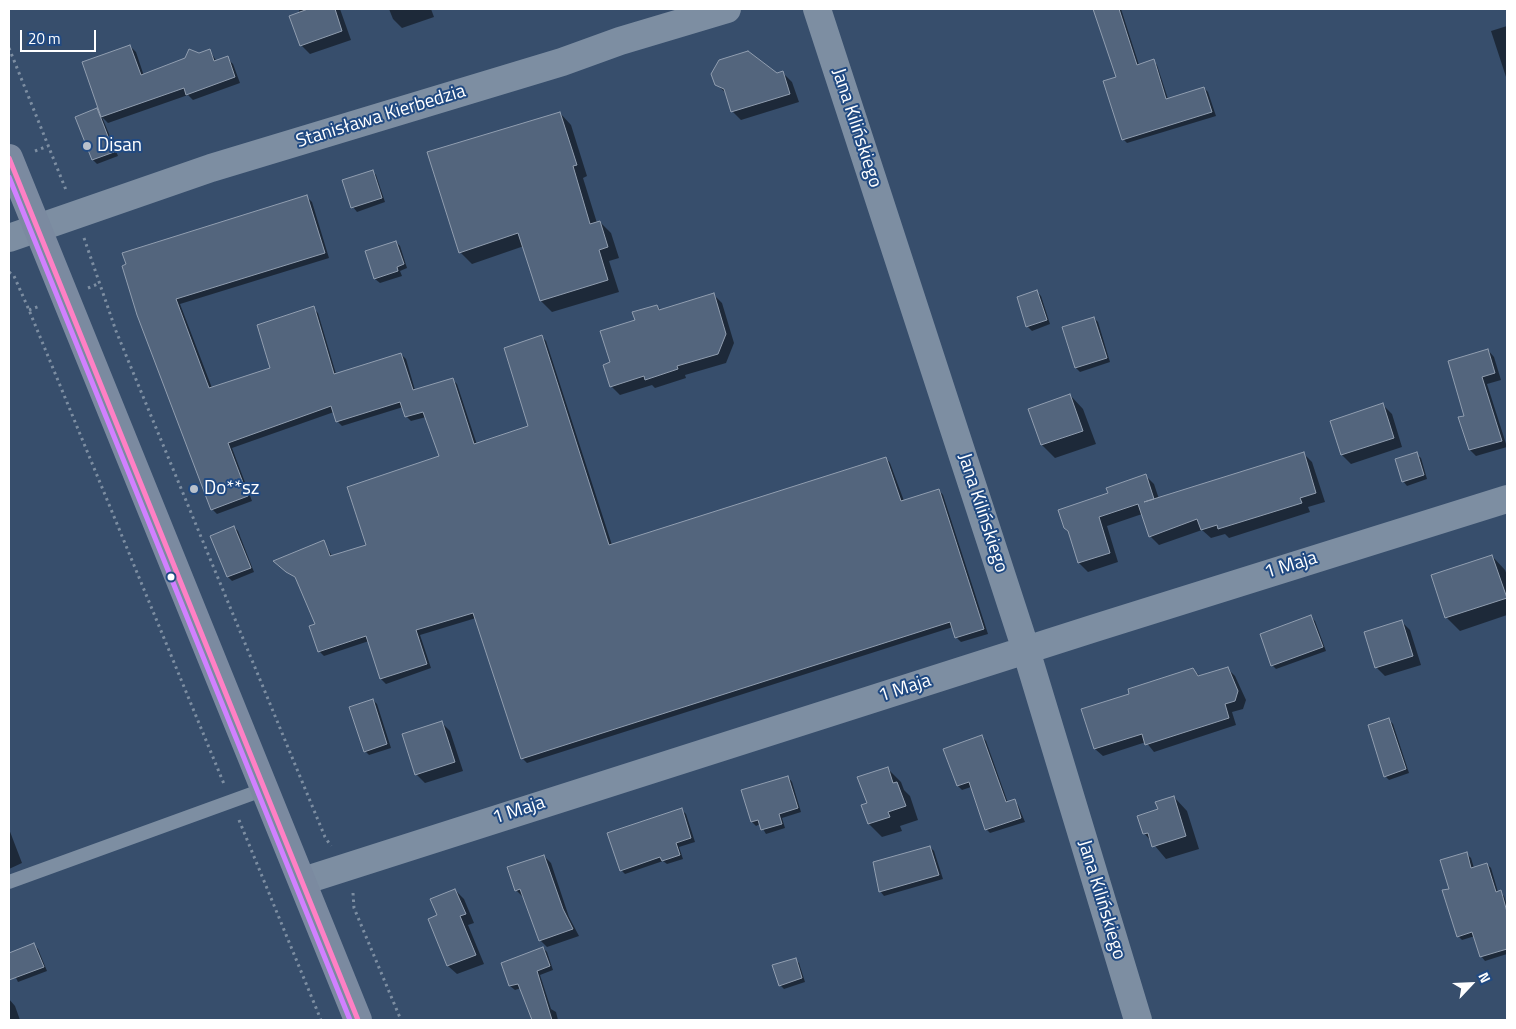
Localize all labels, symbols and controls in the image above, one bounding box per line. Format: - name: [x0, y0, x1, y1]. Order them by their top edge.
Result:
- scale bar: [22, 20, 99, 52]
- text: 20 m: [28, 27, 61, 50]
- street label: Jana Kilińskiego: [826, 65, 886, 191]
- street label: Stanisława Kierbedzia: [293, 80, 469, 154]
- place label: Disan: [97, 135, 142, 157]
- marker: Disan: [81, 140, 93, 152]
- street label: Jana Kilińskiego: [952, 450, 1012, 576]
- place label: Do**sz: [204, 478, 259, 500]
- marker: Do**sz: [188, 483, 200, 495]
- street label: 1 Maja: [1262, 547, 1320, 585]
- unlabelled marker: [166, 572, 176, 582]
- street label: 1 Maja: [876, 670, 934, 708]
- street label: 1 Maja: [490, 792, 548, 830]
- street label: Jana Kilińskiego: [1072, 837, 1130, 963]
- north arrow: [1446, 959, 1496, 1009]
- text: N: [1473, 969, 1497, 986]

